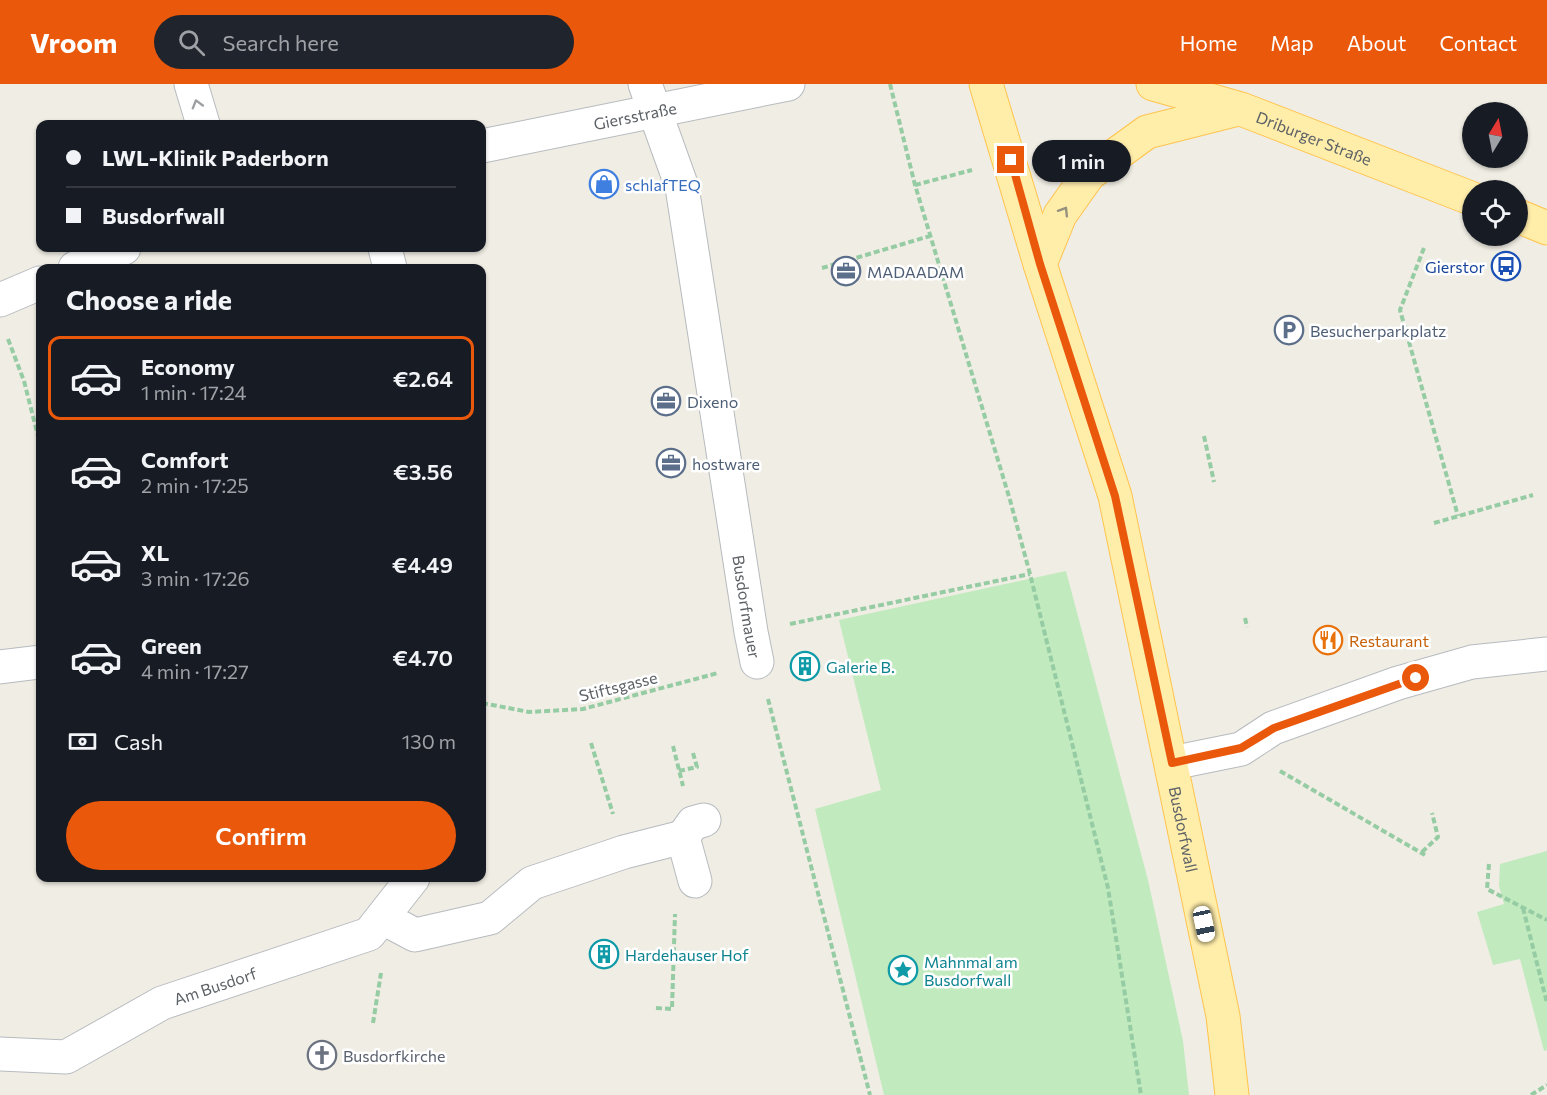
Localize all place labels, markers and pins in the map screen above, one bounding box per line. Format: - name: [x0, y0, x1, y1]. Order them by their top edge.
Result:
- shop icon: schlafTEQ: [588, 168, 620, 200]
- place label: schlafTEQ: [625, 175, 701, 194]
- bus stop icon: Gierstor: [1490, 250, 1522, 282]
- office icon: MADAADAM: [830, 255, 862, 287]
- place label: Gierstor: [1425, 257, 1486, 276]
- place label: MADAADAM: [867, 262, 964, 281]
- parking icon: Besucherparkplatz: [1273, 314, 1305, 346]
- place label: Besucherparkplatz: [1310, 321, 1446, 340]
- office icon: Dixeno: [650, 385, 682, 417]
- place label: Dixeno: [687, 392, 738, 411]
- office icon: hostware: [655, 447, 687, 479]
- place label: hostware: [692, 454, 760, 473]
- restaurant icon: Restaurant: [1312, 624, 1344, 656]
- place label: Restaurant: [1349, 631, 1430, 650]
- building icon: Galerie B.: [789, 650, 821, 682]
- place label: Galerie B.: [826, 657, 895, 676]
- building icon: Hardehauser Hof: [588, 938, 620, 970]
- place label: Hardehauser Hof: [625, 945, 749, 964]
- place label: Mahnmal am Busdorfwall: [924, 952, 1018, 989]
- place icon: Mahnmal am Busdorfwall: [887, 954, 919, 986]
- church icon: Busdorfkirche: [306, 1039, 338, 1071]
- place label: Busdorfkirche: [343, 1046, 445, 1065]

